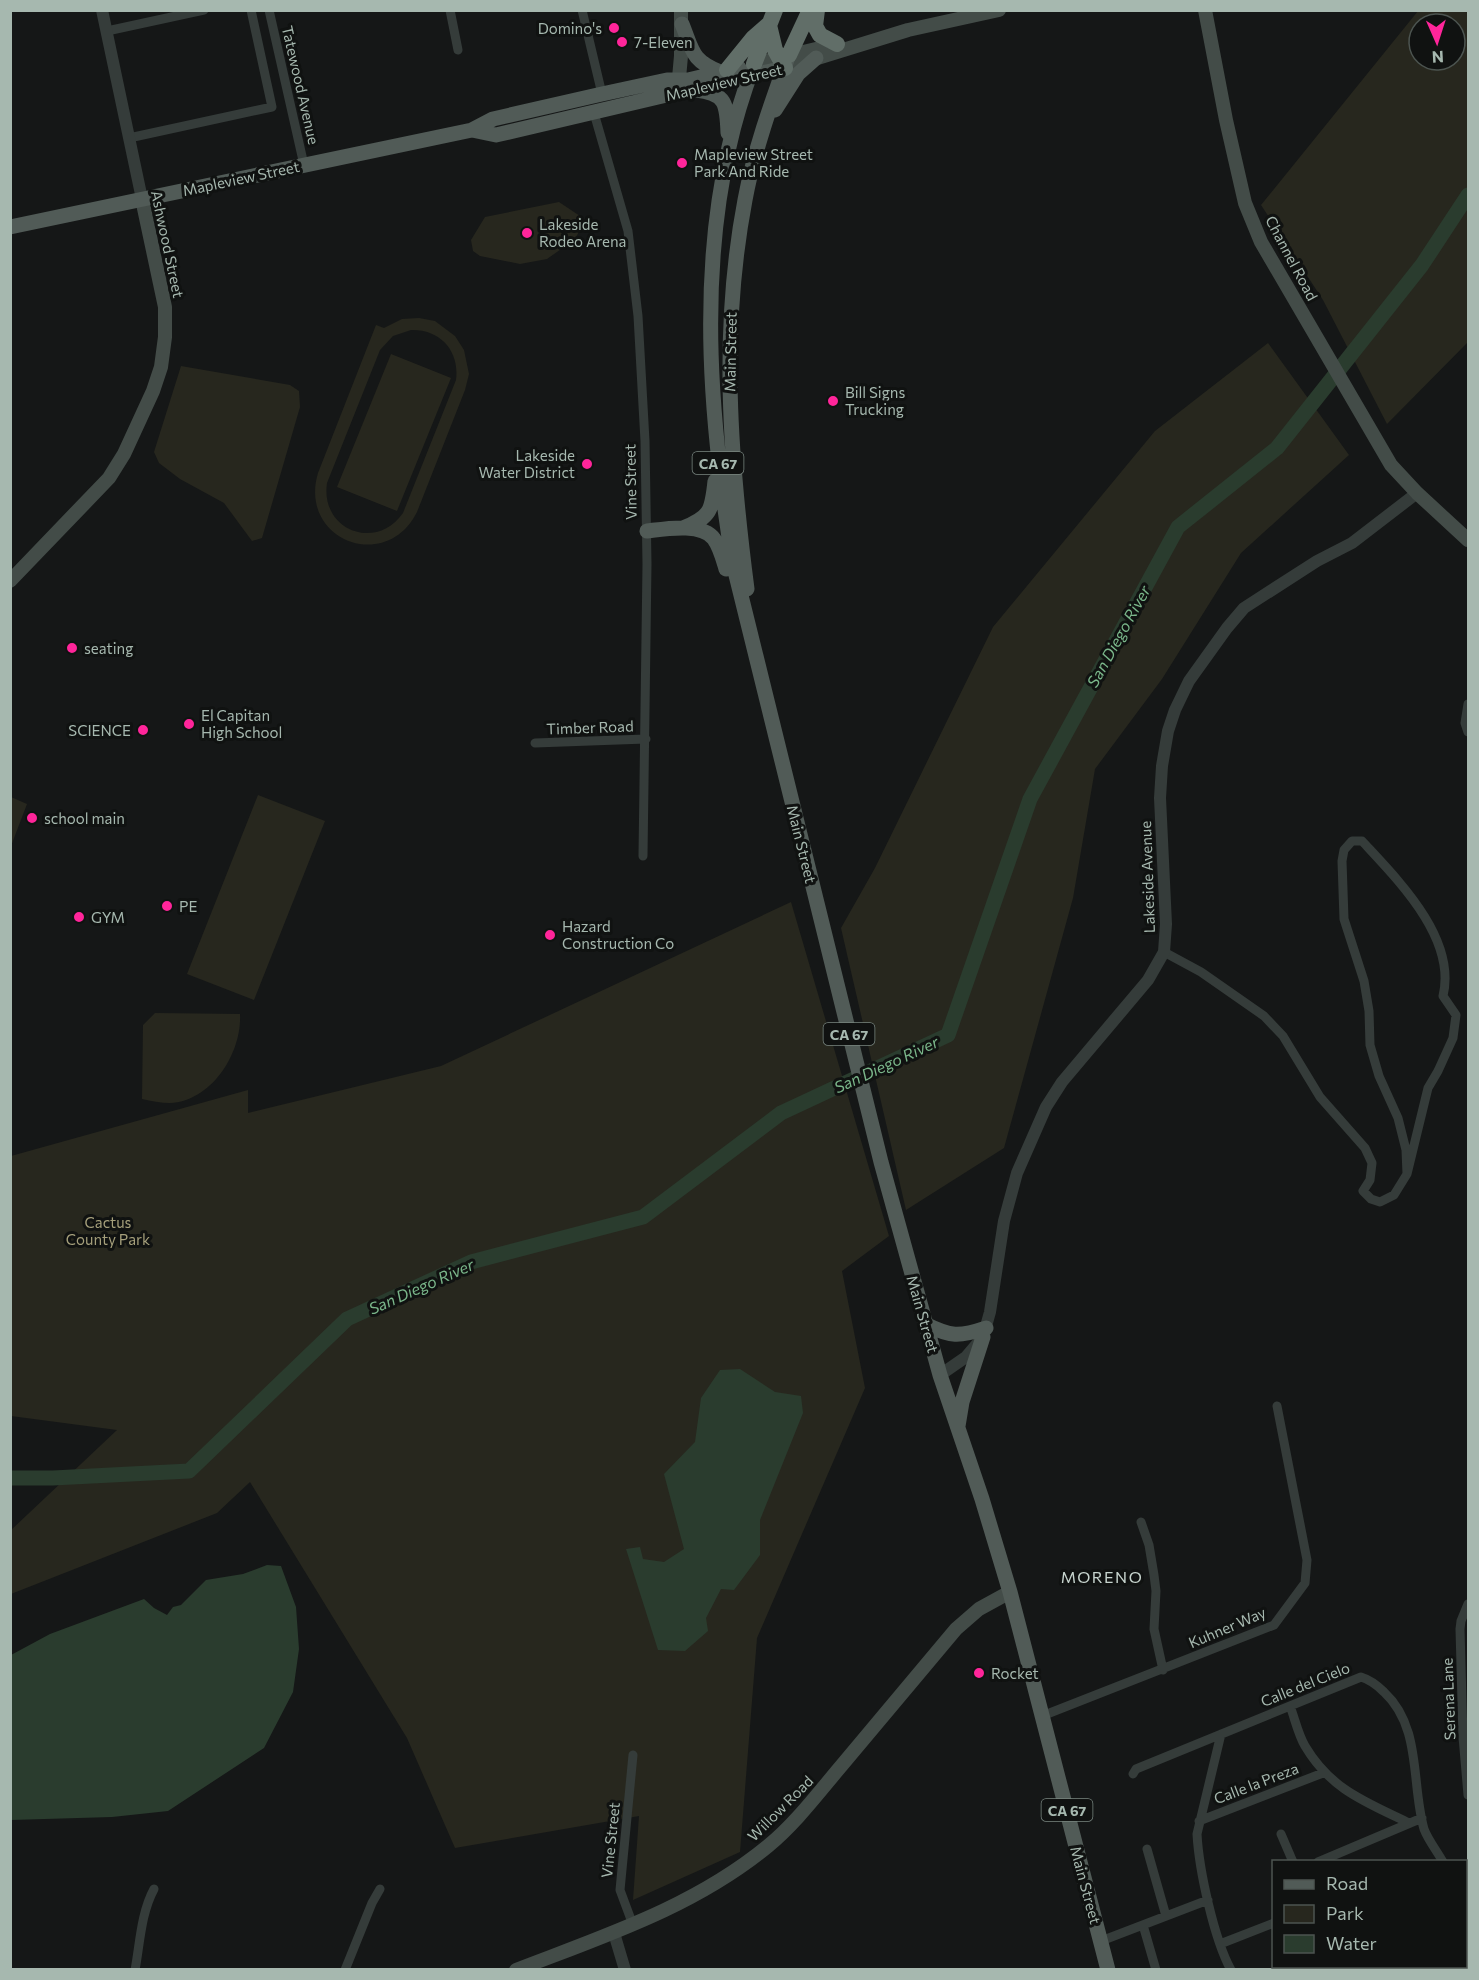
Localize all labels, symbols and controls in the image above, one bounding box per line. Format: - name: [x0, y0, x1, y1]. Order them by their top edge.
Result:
- north arrow: [1407, 12, 1467, 72]
- place label: Domino's: [538, 19, 602, 37]
- marker: Domino's: [607, 21, 621, 35]
- street label: Tatewood Avenue: [279, 24, 323, 146]
- place label: 7-Eleven: [634, 33, 693, 51]
- marker: 7-Eleven: [615, 35, 629, 49]
- text: N: [1431, 48, 1444, 67]
- street label: Mapleview Street: [664, 60, 784, 104]
- place label: Mapleview Street Park And Ride: [694, 145, 813, 180]
- marker: Mapleview Street Park And Ride: [675, 156, 689, 170]
- street label: Mapleview Street: [181, 157, 301, 199]
- street label: Ashwood Street: [148, 189, 188, 299]
- street label: Channel Road: [1262, 212, 1322, 304]
- place label: Lakeside Rodeo Arena: [539, 215, 626, 250]
- marker: Lakeside Rodeo Arena: [520, 226, 534, 240]
- street label: Main Street: [720, 312, 740, 392]
- place label: Bill Signs Trucking: [845, 383, 905, 418]
- marker: Bill Signs Trucking: [826, 394, 840, 408]
- street label: Vine Street: [620, 444, 640, 520]
- place label: Lakeside Water District: [479, 446, 575, 481]
- road number: CA 67: [692, 452, 744, 474]
- marker: Lakeside Water District: [580, 457, 594, 471]
- water label: San Diego River: [1082, 581, 1154, 690]
- place label: seating: [84, 639, 133, 657]
- marker: seating: [65, 641, 79, 655]
- place label: El Capitan High School: [201, 706, 282, 741]
- street label: Timber Road: [546, 716, 634, 738]
- marker: El Capitan High School: [182, 717, 196, 731]
- place label: SCIENCE: [68, 721, 131, 739]
- marker: SCIENCE: [136, 723, 150, 737]
- street label: Main Street: [784, 803, 820, 885]
- place label: school main: [44, 809, 125, 827]
- marker: school main: [25, 811, 39, 825]
- street label: Lakeside Avenue: [1136, 821, 1158, 933]
- place label: PE: [179, 897, 197, 915]
- marker: PE: [160, 899, 174, 913]
- place label: GYM: [91, 908, 125, 926]
- marker: GYM: [72, 910, 86, 924]
- place label: Hazard Construction Co: [562, 917, 674, 952]
- marker: Hazard Construction Co: [543, 928, 557, 942]
- road number: CA 67: [824, 1023, 874, 1045]
- water label: San Diego River: [831, 1031, 942, 1097]
- park label: Cactus County Park: [66, 1213, 150, 1248]
- water label: San Diego River: [365, 1254, 477, 1318]
- street label: Main Street: [903, 1273, 943, 1355]
- district label: MORENO: [1061, 1567, 1143, 1586]
- street label: Kuhner Way: [1186, 1603, 1269, 1651]
- street label: Serena Lane: [1438, 1657, 1458, 1741]
- street label: Calle del Cielo: [1258, 1658, 1352, 1710]
- place label: Rocket: [991, 1664, 1039, 1682]
- marker: Rocket: [972, 1666, 986, 1680]
- street label: Calle la Preza: [1211, 1759, 1301, 1807]
- street label: Willow Road: [743, 1771, 817, 1845]
- road number: CA 67: [1042, 1799, 1092, 1821]
- street label: Vine Street: [597, 1801, 623, 1879]
- street label: Main Street: [1067, 1844, 1105, 1926]
- legend: [1272, 1860, 1467, 1968]
- text: Road: [1326, 1872, 1368, 1894]
- text: Park: [1326, 1902, 1364, 1924]
- text: Water: [1326, 1932, 1377, 1954]

